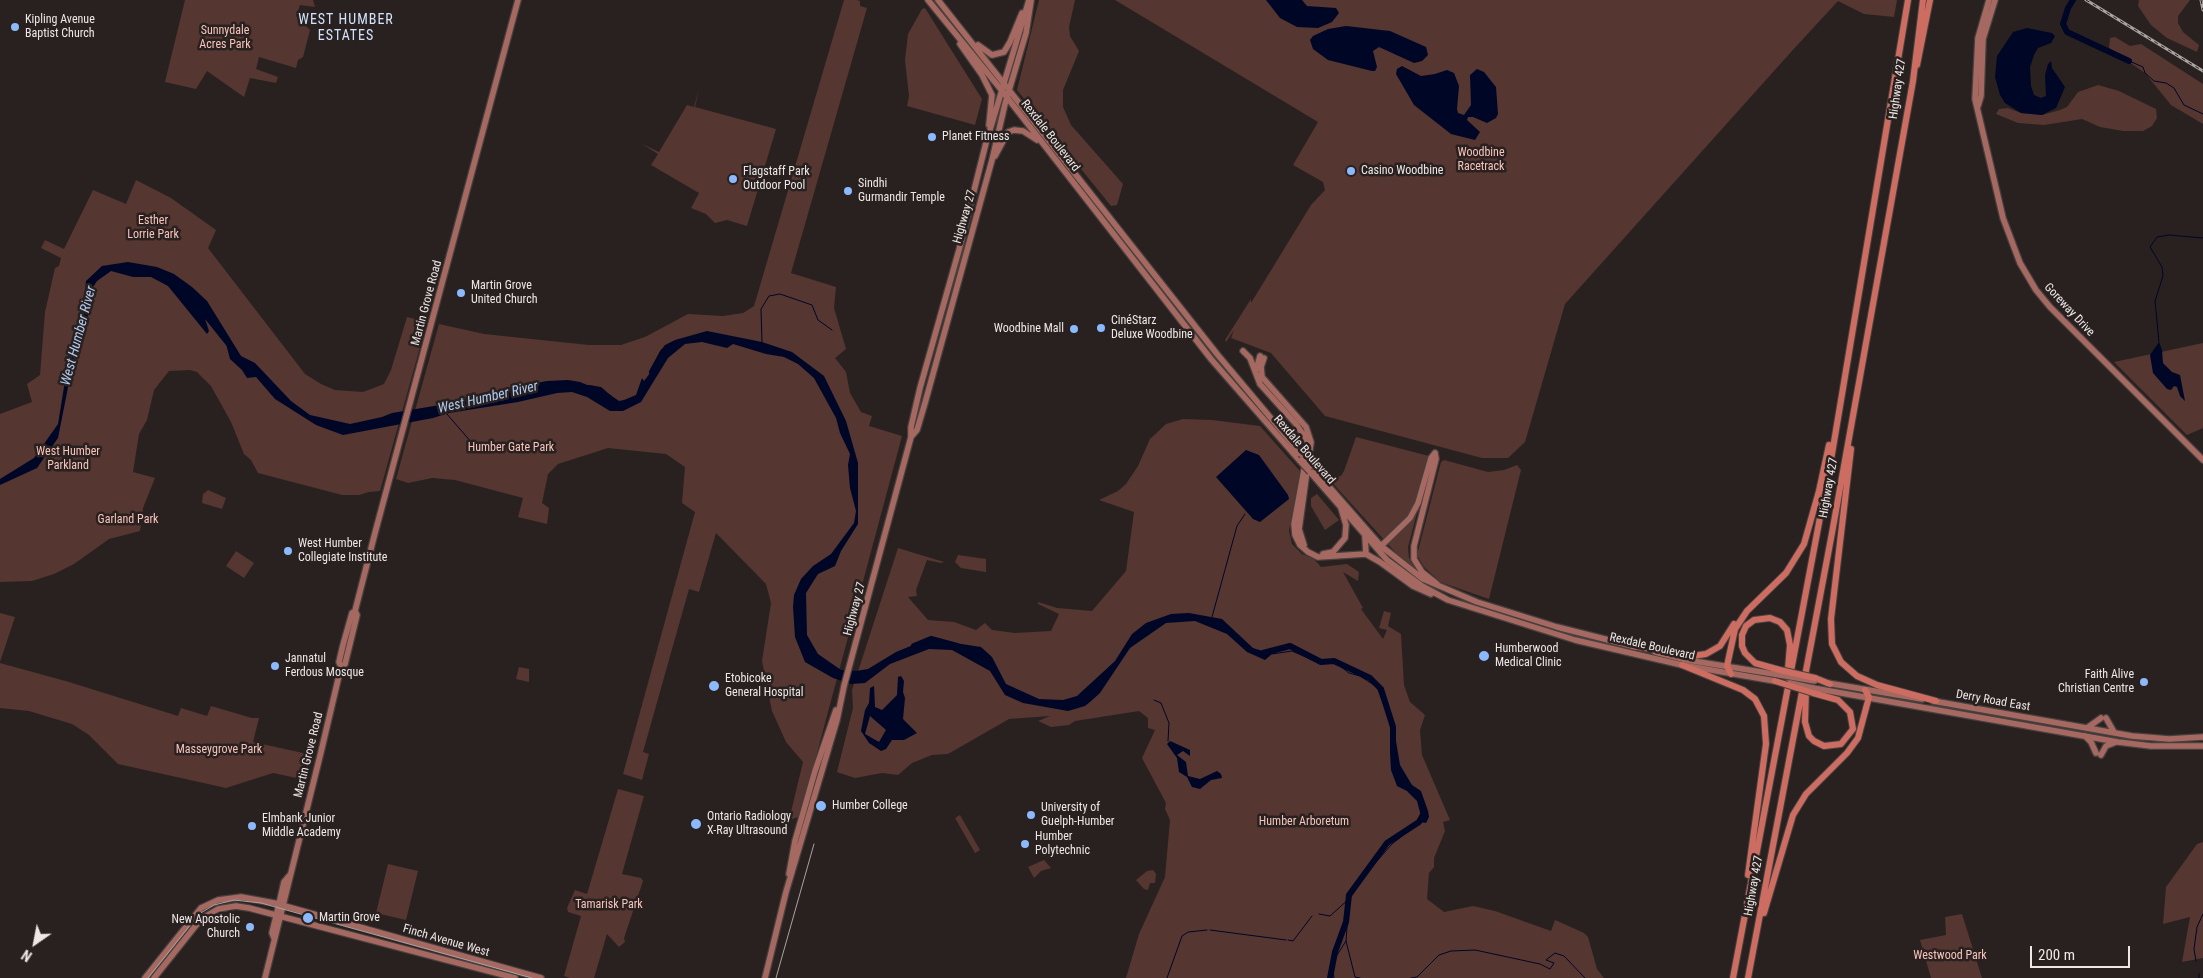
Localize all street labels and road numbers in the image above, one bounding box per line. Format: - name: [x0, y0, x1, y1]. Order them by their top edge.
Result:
- street label: Highway 427: [1887, 58, 1909, 120]
- street label: Rexdale Boulevard: [1018, 97, 1082, 175]
- street label: Highway 27: [951, 189, 979, 245]
- street label: Martin Grove Road: [409, 259, 445, 347]
- street label: Goreway Drive: [2041, 280, 2097, 340]
- street label: Rexdale Boulevard: [1270, 412, 1338, 488]
- street label: Highway 427: [1817, 457, 1841, 519]
- street label: Highway 27: [841, 581, 869, 637]
- street label: Rexdale Boulevard: [1608, 630, 1696, 664]
- street label: Derry Road East: [1955, 687, 2031, 715]
- street label: Martin Grove Road: [291, 711, 327, 799]
- street label: Highway 427: [1742, 855, 1766, 917]
- street label: Finch Avenue West: [401, 922, 491, 960]

